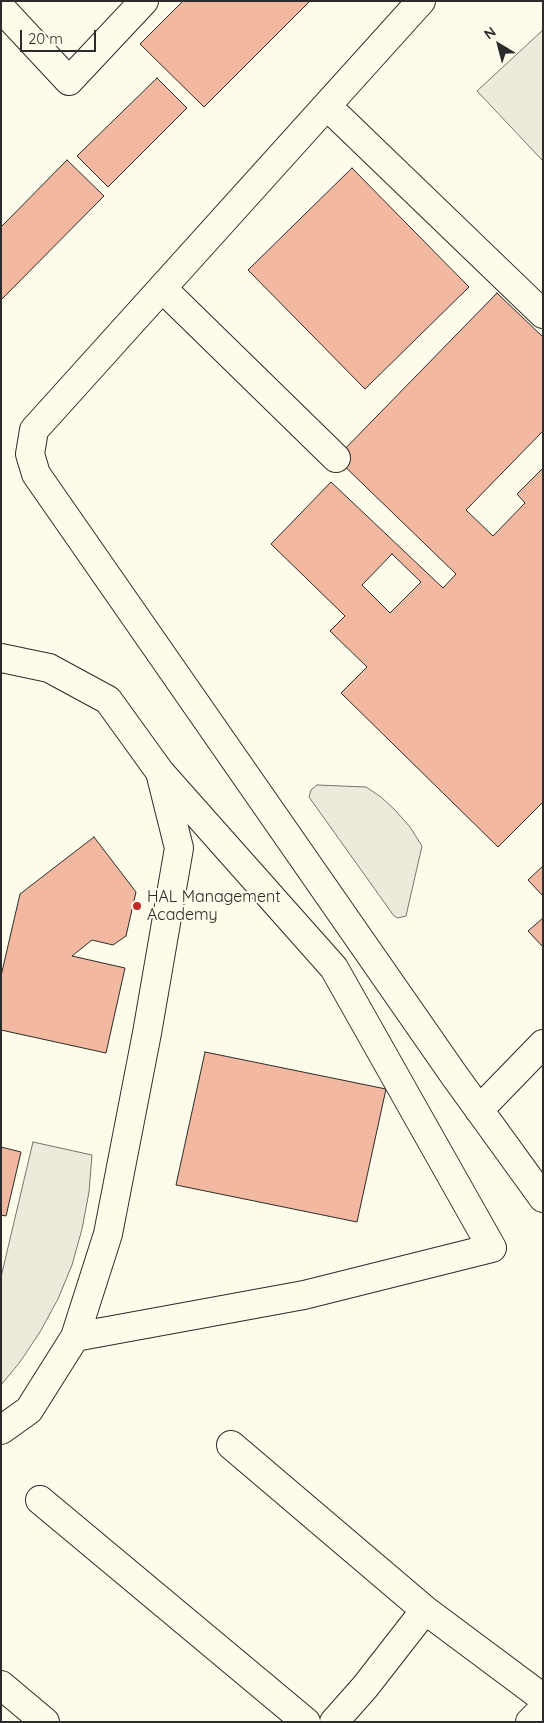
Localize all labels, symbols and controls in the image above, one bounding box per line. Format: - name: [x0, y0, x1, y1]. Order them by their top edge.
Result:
- scale bar: [22, 20, 99, 52]
- north arrow: [474, 20, 524, 70]
- text: N: [480, 23, 499, 43]
- text: 20 m: [28, 29, 63, 48]
- place label: HAL Management Academy: [147, 887, 281, 925]
- marker: HAL Management Academy: [131, 900, 143, 912]

